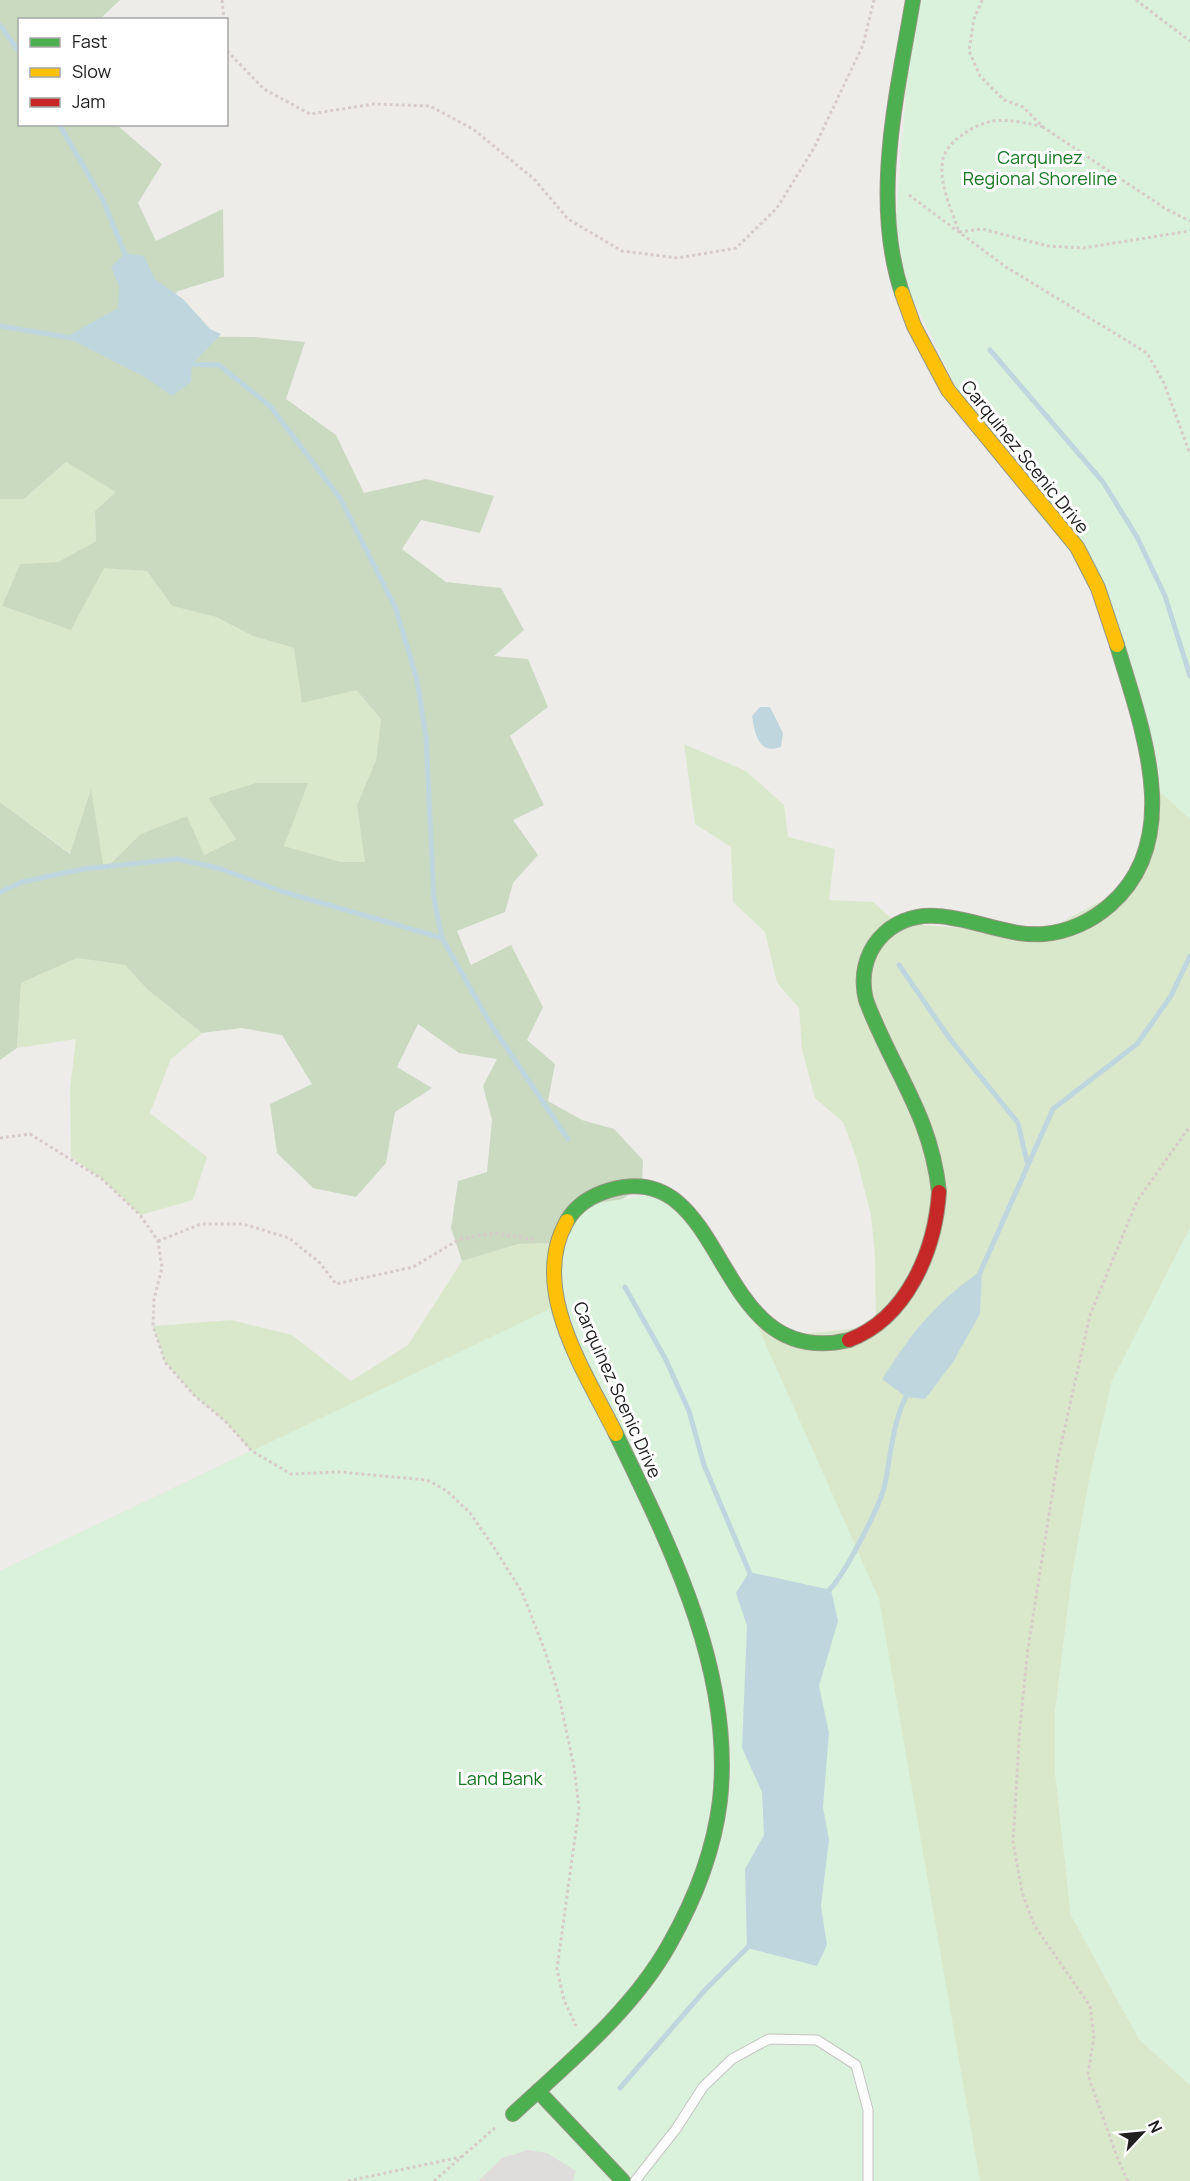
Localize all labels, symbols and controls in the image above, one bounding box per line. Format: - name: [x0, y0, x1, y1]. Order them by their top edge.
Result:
- legend: [18, 18, 228, 126]
- text: Fast: [72, 29, 107, 53]
- text: Slow: [72, 59, 112, 83]
- text: Jam: [72, 89, 106, 113]
- park label: Carquinez Regional Shoreline: [963, 145, 1117, 190]
- street label: Carquinez Scenic Drive: [956, 375, 1095, 538]
- street label: Carquinez Scenic Drive: [568, 1298, 668, 1482]
- park label: Land Bank: [458, 1766, 543, 1790]
- north arrow: [1112, 2103, 1172, 2163]
- text: N: [1143, 2116, 1168, 2136]

